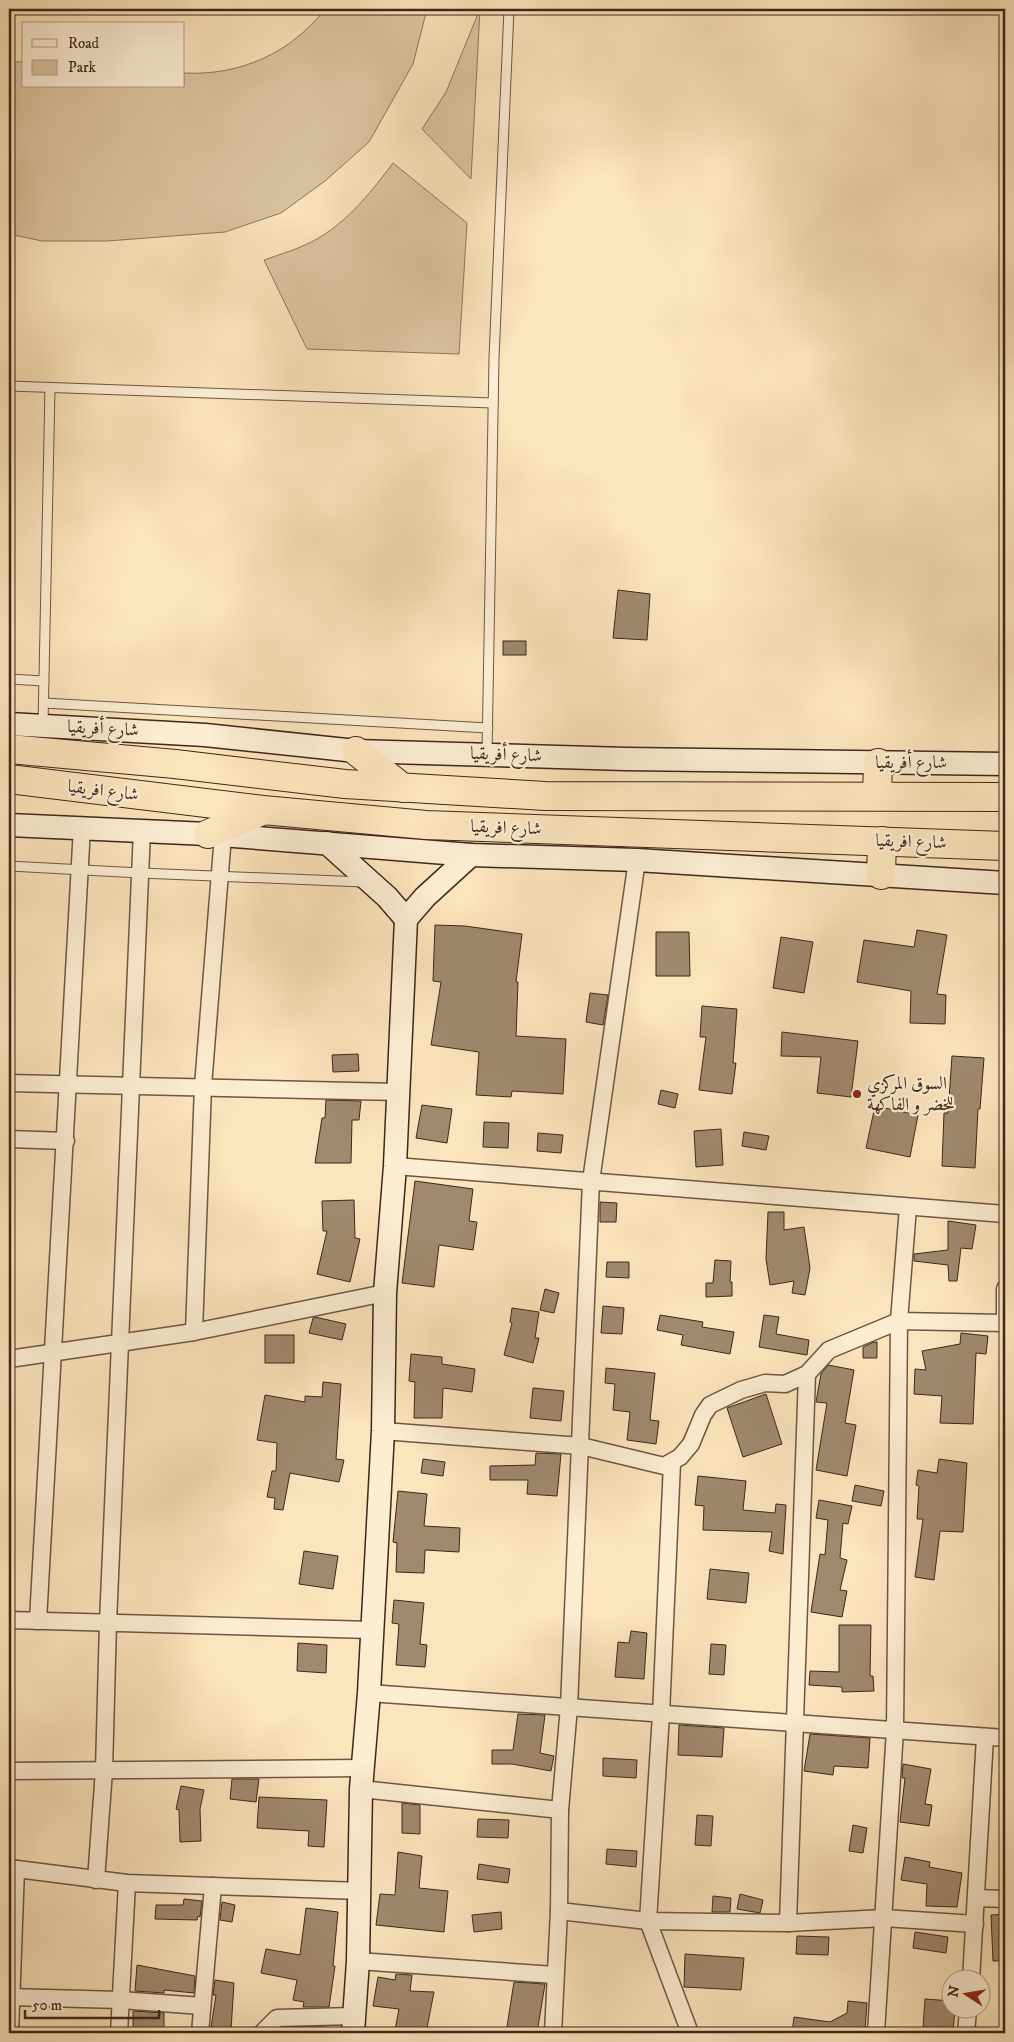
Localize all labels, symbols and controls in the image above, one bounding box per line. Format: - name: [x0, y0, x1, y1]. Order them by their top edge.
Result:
- legend: [22, 22, 185, 88]
- text: Road: [68, 34, 100, 53]
- text: Park: [68, 58, 97, 77]
- street label: شارع أفريقيا: [66, 713, 140, 745]
- street label: شارع أفريقيا: [470, 740, 542, 770]
- street label: شارع أفريقيا: [875, 749, 947, 777]
- street label: شارع افريقيا: [66, 776, 140, 809]
- street label: شارع افريقيا: [470, 816, 542, 843]
- street label: شارع افريقيا: [875, 830, 947, 857]
- place label: السوق المركزي للخضر و الفاكهة: [867, 1073, 955, 1116]
- marker: السوق المركزي للخضر و الفاكهة: [851, 1088, 863, 1100]
- north arrow: [942, 1970, 992, 2020]
- text: N: [944, 1984, 964, 1999]
- scale bar: [25, 1987, 159, 2019]
- text: 50 m: [32, 1996, 62, 2015]

